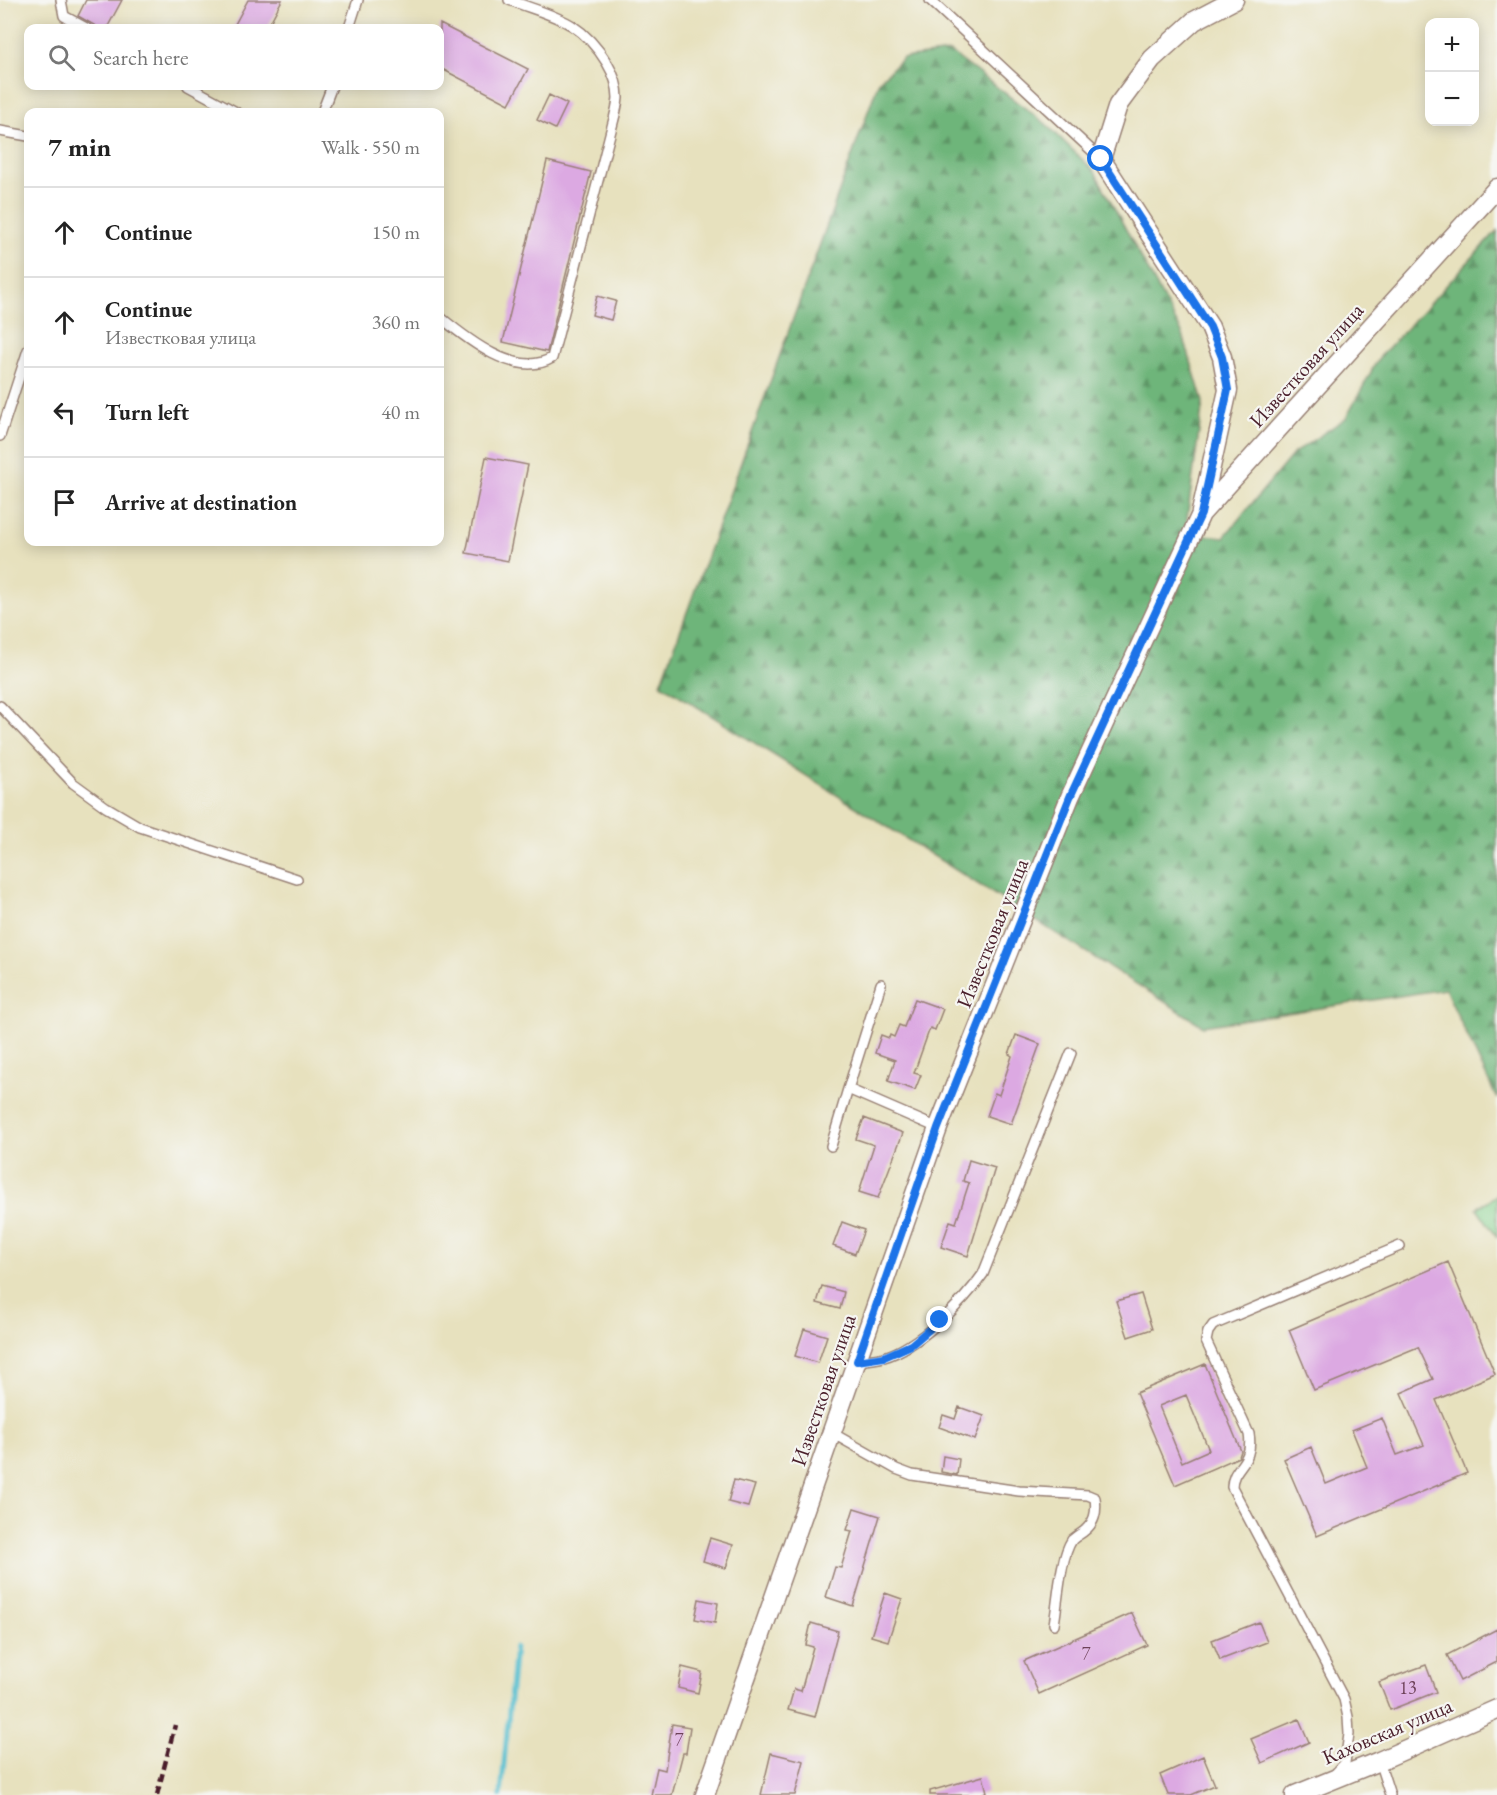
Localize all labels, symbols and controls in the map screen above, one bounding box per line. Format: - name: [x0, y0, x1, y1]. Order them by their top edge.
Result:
- map controls: [1425, 18, 1479, 126]
- button: +: [1425, 18, 1479, 72]
- search box: [24, 24, 444, 90]
- icon: search: [45, 41, 78, 74]
- text: Search here: [93, 43, 188, 72]
- button: −: [1425, 72, 1479, 126]
- text: 7 min: [48, 130, 111, 164]
- text: Walk · 550 m: [321, 134, 420, 160]
- route start: [1087, 145, 1113, 171]
- icon: ahead: [48, 216, 81, 249]
- text: Continue: [105, 218, 192, 247]
- text: 150 m: [372, 219, 420, 245]
- text: Continue: [105, 295, 192, 324]
- street label: Известковая улица: [1243, 296, 1370, 433]
- icon: ahead: [48, 306, 81, 339]
- text: 360 m: [372, 309, 420, 335]
- text: Известковая улица: [105, 324, 256, 350]
- icon: left: [48, 396, 81, 429]
- text: Turn left: [105, 398, 189, 427]
- text: 40 m: [381, 399, 420, 425]
- icon: arrive: [48, 486, 81, 519]
- text: Arrive at destination: [105, 488, 297, 517]
- street label: Известковая улица: [950, 854, 1035, 1012]
- route end: [926, 1306, 952, 1332]
- street label: Известковая улица: [784, 1310, 862, 1469]
- house number: 7: [1082, 1642, 1091, 1665]
- house number: 13: [1399, 1676, 1417, 1699]
- street label: Каховская улица: [1318, 1691, 1457, 1771]
- house number: 7: [675, 1728, 684, 1751]

